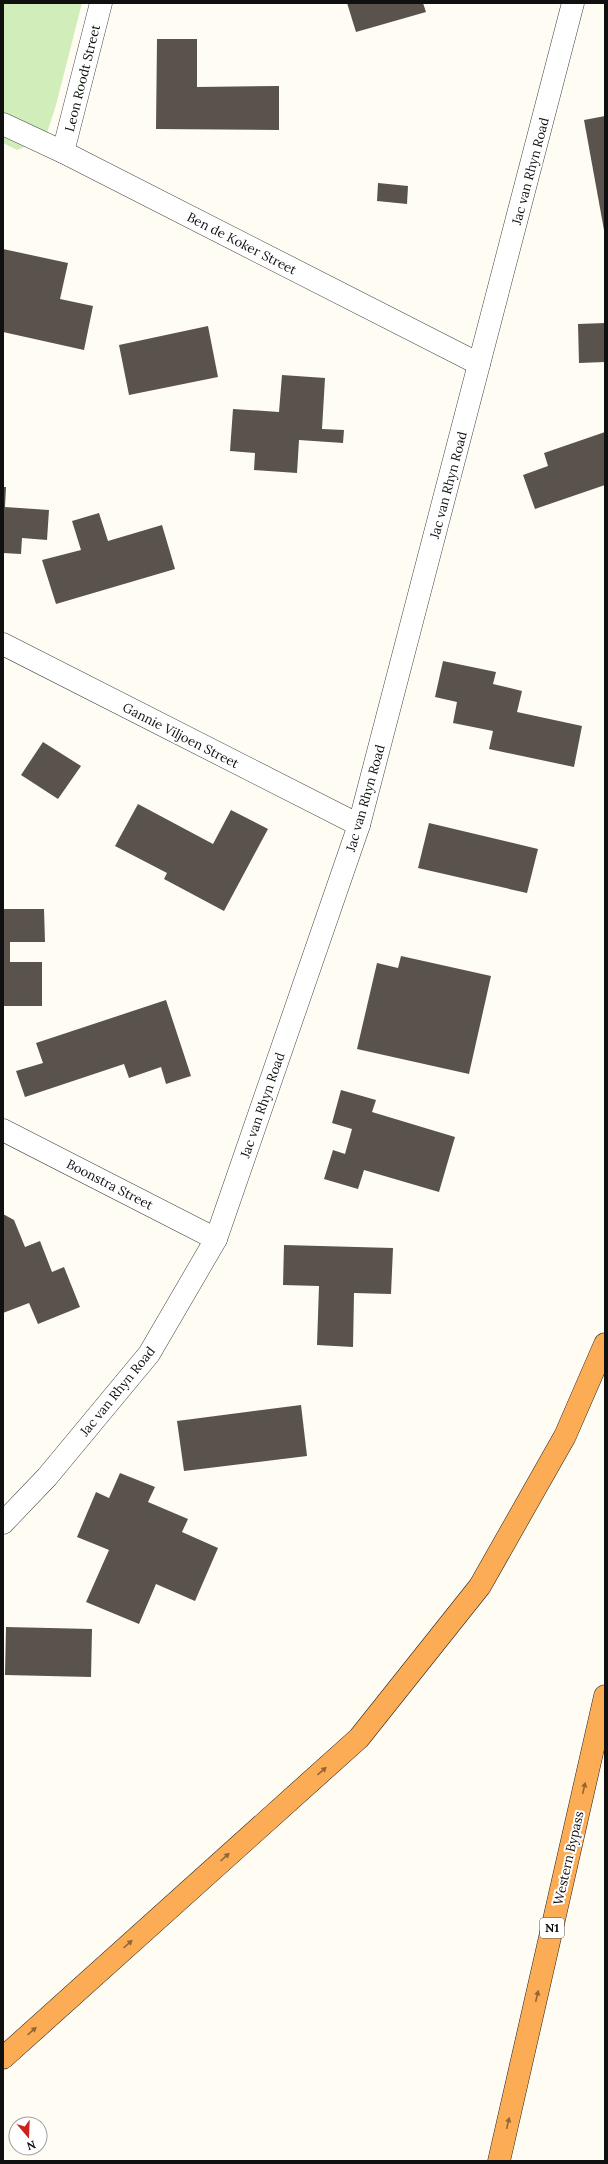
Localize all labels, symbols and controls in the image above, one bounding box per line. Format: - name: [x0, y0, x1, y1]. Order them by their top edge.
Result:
- street label: Leon Roodt Street: [61, 23, 104, 133]
- street label: Jac van Rhyn Road: [508, 115, 553, 228]
- street label: Ben de Koker Street: [184, 208, 299, 278]
- street label: Jac van Rhyn Road: [426, 429, 471, 542]
- street label: Gannie Viljoen Street: [120, 699, 242, 772]
- street label: Jac van Rhyn Road: [342, 743, 389, 854]
- street label: Jac van Rhyn Road: [236, 1050, 289, 1161]
- street label: Boonstra Street: [64, 1155, 156, 1214]
- street label: Jac van Rhyn Road: [75, 1343, 159, 1440]
- one-way arrow: [317, 1766, 327, 1776]
- one-way arrow: [582, 1781, 588, 1794]
- street label: Western Bypass: [549, 1810, 588, 1907]
- one-way arrow: [220, 1852, 230, 1862]
- road number: N1: [540, 1918, 564, 1938]
- one-way arrow: [123, 1940, 133, 1949]
- one-way arrow: [534, 1990, 540, 2002]
- one-way arrow: [27, 2027, 37, 2036]
- north arrow: [8, 2116, 48, 2156]
- one-way arrow: [505, 2117, 511, 2129]
- text: N: [24, 2137, 38, 2154]

